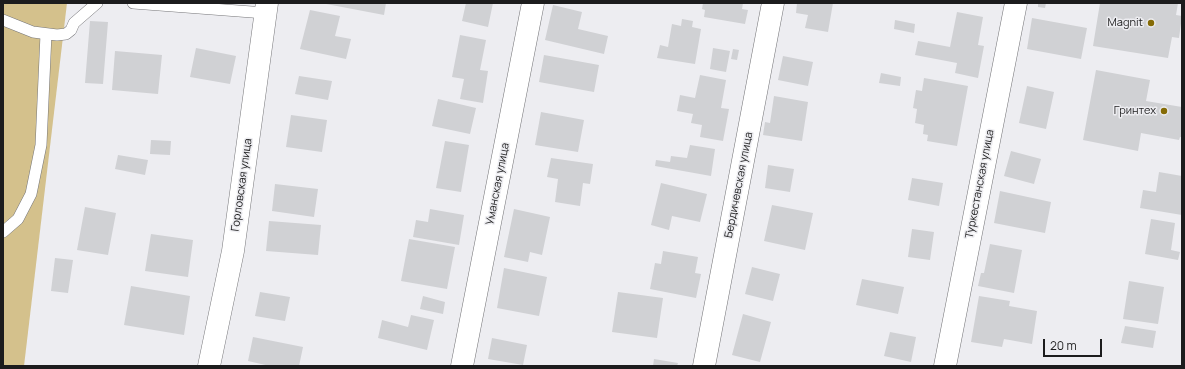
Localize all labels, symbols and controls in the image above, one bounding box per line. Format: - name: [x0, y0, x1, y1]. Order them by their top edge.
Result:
- place label: Magnit: [1108, 16, 1143, 30]
- marker: Magnit: [1146, 18, 1156, 28]
- place label: Гринтех: [1114, 104, 1156, 118]
- marker: Гринтех: [1159, 106, 1169, 116]
- street label: Туркестанская улица: [963, 128, 997, 240]
- street label: Бердичевская улица: [722, 131, 756, 239]
- street label: Горловская улица: [229, 138, 255, 232]
- street label: Уманская улица: [484, 142, 512, 226]
- scale bar: [1045, 331, 1104, 357]
- text: 20 m: [1050, 337, 1077, 354]

